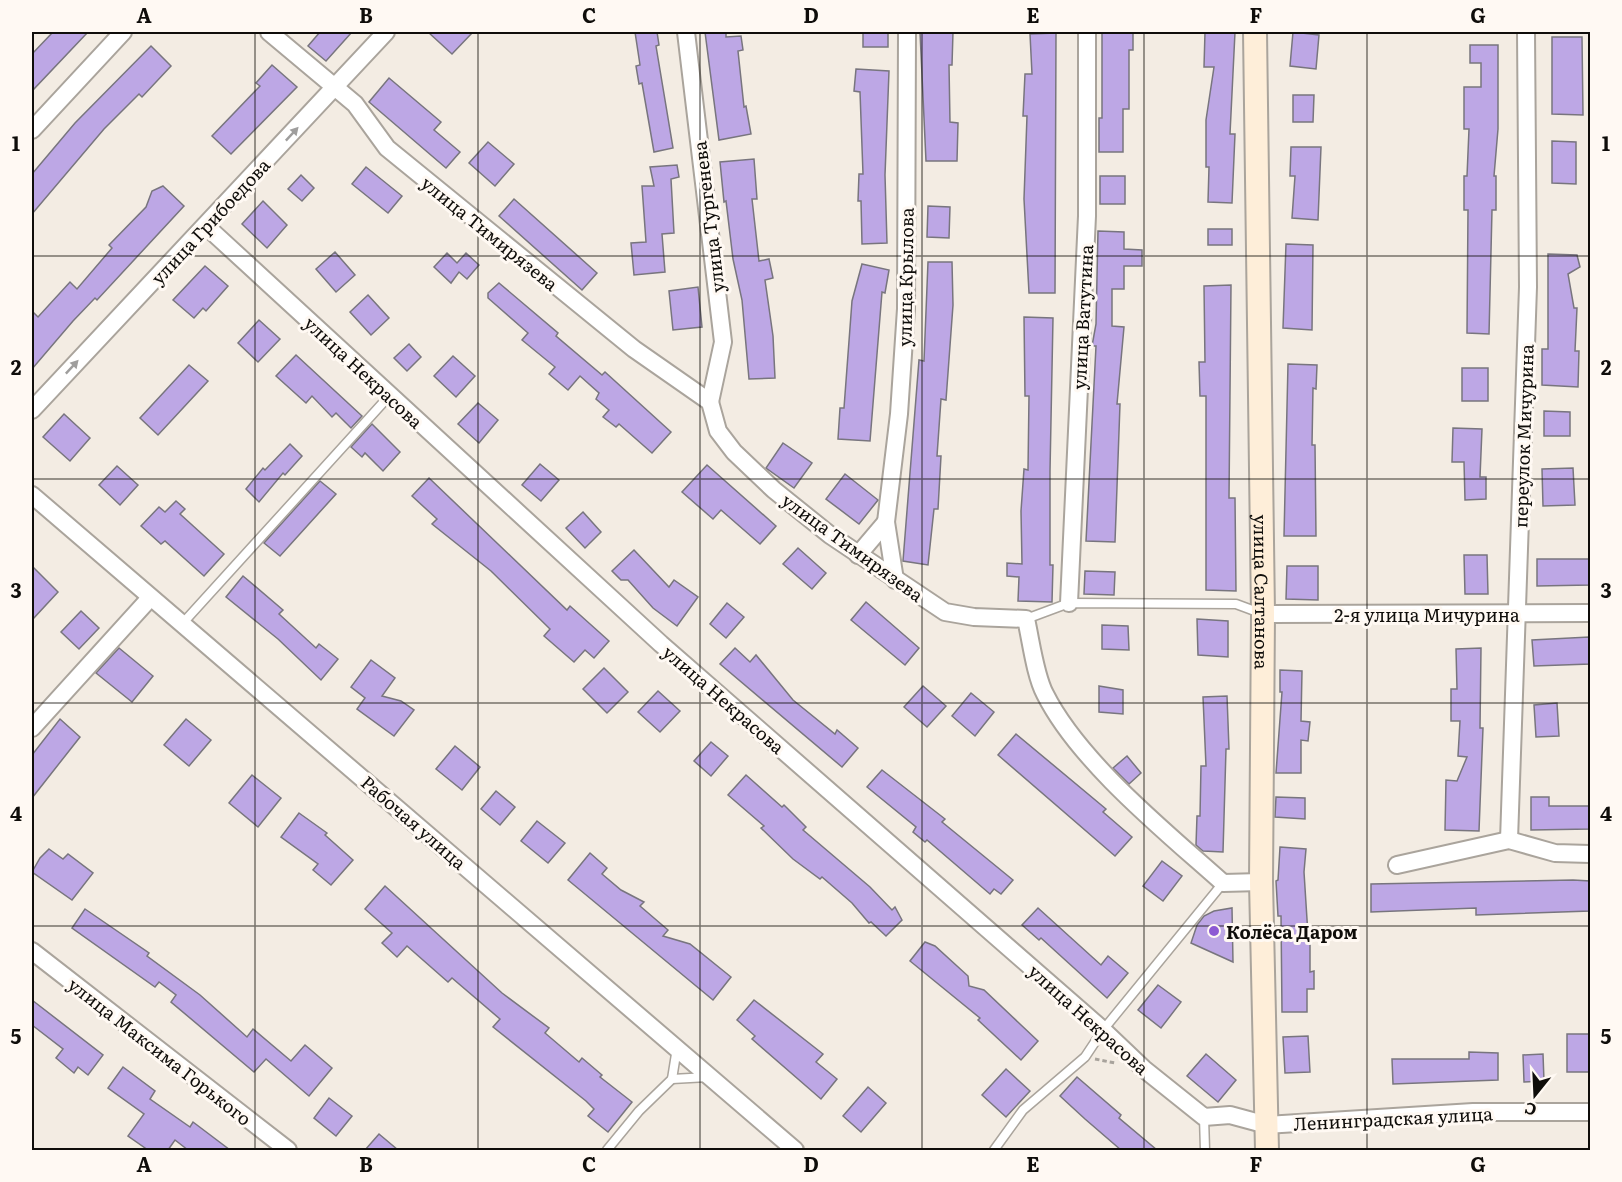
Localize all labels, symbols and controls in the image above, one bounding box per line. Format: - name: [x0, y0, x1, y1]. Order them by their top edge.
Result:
- text: A: [136, 0, 152, 29]
- text: B: [359, 0, 373, 29]
- text: C: [582, 0, 596, 29]
- text: D: [803, 0, 819, 29]
- text: E: [1026, 0, 1040, 29]
- text: F: [1250, 0, 1263, 29]
- text: G: [1470, 0, 1486, 29]
- one-way arrow: [285, 126, 299, 141]
- text: 1: [12, 127, 20, 157]
- text: 1: [1602, 127, 1610, 157]
- street label: улица Тургенева: [685, 139, 731, 294]
- street label: улица Грибоедова: [144, 152, 276, 290]
- street label: улица Тимирязева: [416, 169, 565, 297]
- street label: улица Крылова: [890, 207, 920, 347]
- street label: улица Ватутина: [1065, 243, 1099, 390]
- street label: улица Некрасова: [299, 310, 430, 435]
- street label: переулок Мичурина: [1506, 343, 1540, 529]
- text: 2: [11, 351, 22, 381]
- text: 2: [1601, 351, 1612, 381]
- one-way arrow: [65, 360, 79, 375]
- street label: улица Тимирязева: [777, 486, 930, 608]
- street label: улица Салтанова: [1248, 514, 1277, 670]
- text: 3: [10, 574, 22, 604]
- text: 3: [1600, 574, 1612, 604]
- street label: 2-я улица Мичурина: [1334, 601, 1520, 628]
- street label: улица Некрасова: [657, 638, 791, 760]
- street label: Рабочая улица: [356, 769, 473, 876]
- text: 4: [10, 797, 22, 827]
- text: 4: [1600, 797, 1612, 827]
- place label: Колёса Даром: [1226, 918, 1358, 945]
- marker: Колёса Даром: [1207, 924, 1221, 938]
- street label: улица Некрасова: [1023, 957, 1155, 1081]
- street label: улица Максима Горького: [62, 971, 258, 1131]
- text: 5: [11, 1020, 22, 1050]
- text: 5: [1601, 1020, 1612, 1050]
- north arrow: [1505, 1065, 1565, 1125]
- text: С: [1521, 1097, 1539, 1123]
- street label: Ленинградская улица: [1293, 1099, 1494, 1137]
- text: A: [136, 1148, 152, 1178]
- text: B: [359, 1148, 373, 1178]
- text: C: [582, 1148, 596, 1178]
- text: D: [803, 1148, 819, 1178]
- text: E: [1026, 1148, 1040, 1178]
- text: F: [1250, 1148, 1263, 1178]
- text: G: [1470, 1148, 1486, 1178]

